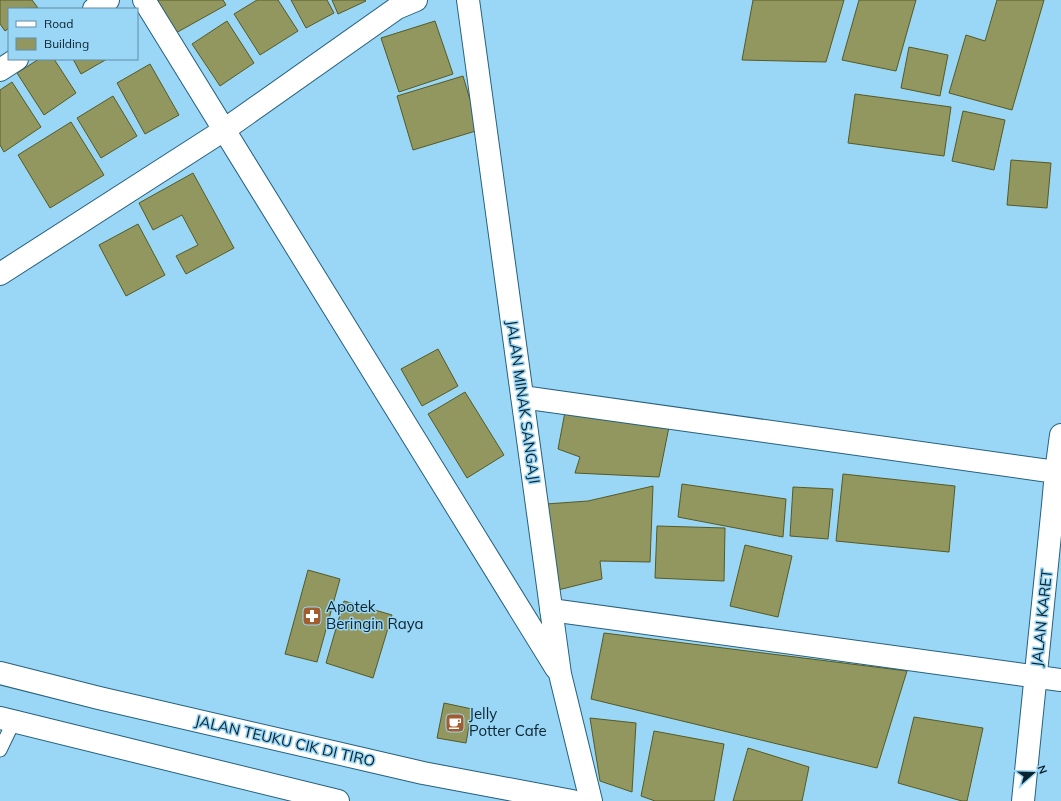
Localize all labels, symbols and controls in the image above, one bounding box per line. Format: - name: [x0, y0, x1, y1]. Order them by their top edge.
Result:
- legend: [8, 8, 138, 60]
- text: Road: [44, 16, 73, 31]
- text: Building: [44, 36, 89, 51]
- street label: JALAN MINAK SANGAJI: [503, 319, 544, 485]
- street label: JALAN KARET: [1027, 568, 1056, 668]
- place label: Apotek Beringin Raya: [326, 597, 424, 633]
- pharmacy icon: Apotek Beringin Raya: [301, 605, 323, 627]
- place label: Jelly Potter Cafe: [469, 704, 547, 740]
- street label: JALAN TEUKU CIK DI TIRO: [193, 711, 377, 771]
- cafe icon: Jelly Potter Cafe: [444, 712, 466, 734]
- north arrow: [1013, 753, 1053, 793]
- text: N: [1034, 763, 1050, 776]

